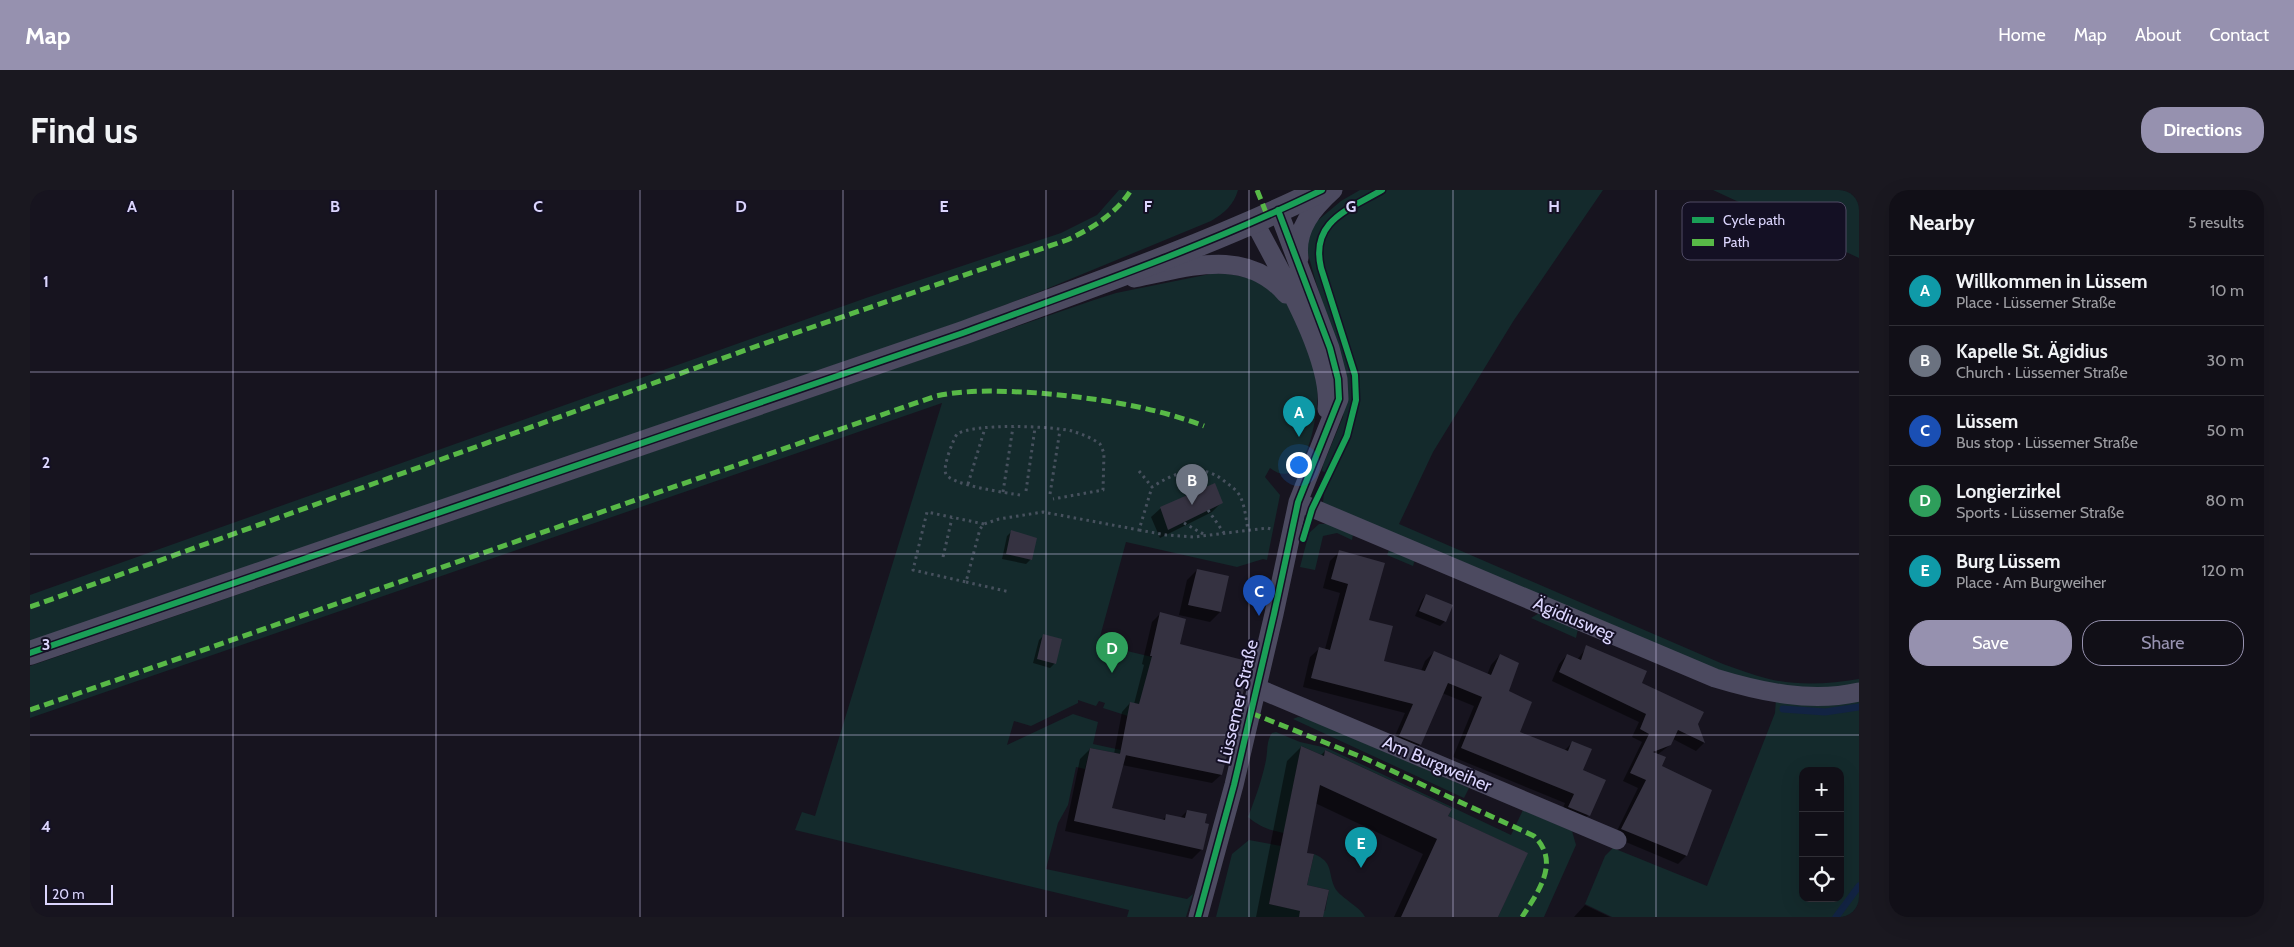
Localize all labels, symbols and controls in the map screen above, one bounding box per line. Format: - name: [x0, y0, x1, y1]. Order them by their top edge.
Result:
- text: Map: [25, 21, 71, 50]
- text: Home: [1998, 24, 2046, 46]
- text: Map: [2074, 24, 2107, 46]
- text: About: [2135, 24, 2181, 46]
- text: Contact: [2209, 24, 2269, 46]
- button: Directions: [2141, 107, 2264, 153]
- text: Find us: [30, 109, 138, 152]
- text: A: [127, 197, 137, 216]
- text: B: [330, 197, 340, 216]
- text: C: [533, 197, 543, 216]
- text: D: [735, 197, 747, 216]
- text: E: [939, 197, 949, 216]
- text: F: [1144, 197, 1153, 216]
- text: G: [1346, 197, 1356, 216]
- text: H: [1548, 197, 1560, 216]
- legend: [1682, 202, 1846, 260]
- text: Nearby: [1909, 210, 1975, 235]
- text: Cycle path: [1723, 211, 1785, 229]
- text: 5 results: [2188, 213, 2244, 232]
- text: Path: [1723, 233, 1750, 251]
- text: Willkommen in Lüssem: [1956, 270, 2148, 293]
- text: 1: [43, 272, 49, 291]
- text: A: [1920, 281, 1930, 300]
- text: 10 m: [2210, 281, 2244, 300]
- text: Place · Lüssemer Straße: [1956, 293, 2116, 312]
- text: Kapelle St. Ägidius: [1956, 340, 2108, 363]
- text: B: [1920, 351, 1930, 370]
- text: 30 m: [2207, 351, 2244, 370]
- text: Church · Lüssemer Straße: [1956, 363, 2128, 382]
- pin: A: [1283, 396, 1315, 437]
- text: Lüssem: [1956, 410, 2018, 433]
- text: C: [1920, 421, 1930, 440]
- text: 50 m: [2207, 421, 2244, 440]
- text: Bus stop · Lüssemer Straße: [1956, 433, 2138, 452]
- your location: [1286, 452, 1312, 478]
- text: 2: [42, 453, 50, 472]
- pin: B: [1176, 464, 1208, 505]
- text: Longierzirkel: [1956, 480, 2061, 503]
- text: D: [1919, 491, 1931, 510]
- text: 80 m: [2206, 491, 2244, 510]
- text: Sports · Lüssemer Straße: [1956, 503, 2124, 522]
- text: Burg Lüssem: [1956, 550, 2060, 573]
- text: E: [1920, 561, 1930, 580]
- text: 120 m: [2202, 561, 2244, 580]
- text: Place · Am Burgweiher: [1956, 573, 2106, 592]
- pin: C: [1243, 575, 1275, 616]
- street label: Ägidiusweg: [1530, 592, 1619, 646]
- button: Save: [1909, 620, 2072, 666]
- button: Share: [2082, 620, 2244, 666]
- pin: D: [1096, 632, 1128, 673]
- text: 3: [42, 635, 50, 654]
- street label: Lüssemer Straße: [1213, 638, 1263, 766]
- street label: Am Burgweiher: [1379, 731, 1495, 797]
- map controls: [1799, 767, 1844, 902]
- button: +: [1799, 767, 1844, 812]
- button: −: [1799, 812, 1844, 857]
- text: 4: [41, 817, 51, 836]
- pin: E: [1345, 827, 1377, 868]
- button: locate: [1799, 857, 1844, 902]
- scale bar: [45, 882, 112, 905]
- text: 20 m: [52, 885, 85, 903]

